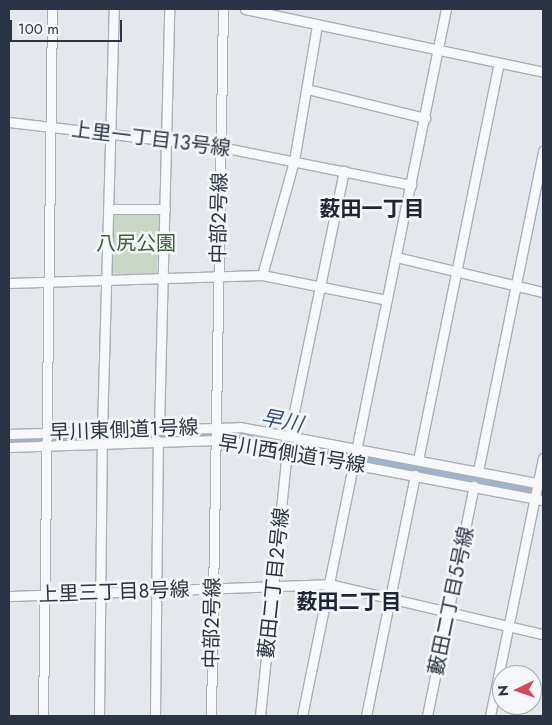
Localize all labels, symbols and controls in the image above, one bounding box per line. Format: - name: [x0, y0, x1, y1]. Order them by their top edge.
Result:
- scale bar: [12, 10, 125, 42]
- text: 100 m: [18, 18, 59, 40]
- street label: 上里一丁目13号線: [70, 117, 232, 161]
- street label: 中部2号線: [206, 172, 232, 264]
- district label: 薮田一丁目: [320, 196, 424, 222]
- park label: 八尻公園: [96, 231, 176, 255]
- water label: 早川: [259, 405, 305, 437]
- street label: 早川東側道1号線: [49, 415, 199, 445]
- street label: 早川西側道1号線: [217, 430, 367, 478]
- street label: 藪田二丁目2号線: [254, 506, 294, 660]
- street label: 藪田二丁目5号線: [424, 525, 478, 677]
- street label: 上里三丁目8号線: [38, 577, 190, 607]
- street label: 中部2号線: [199, 577, 225, 669]
- district label: 薮田二丁目: [297, 589, 401, 615]
- north arrow: [492, 665, 542, 715]
- text: N: [493, 685, 513, 697]

